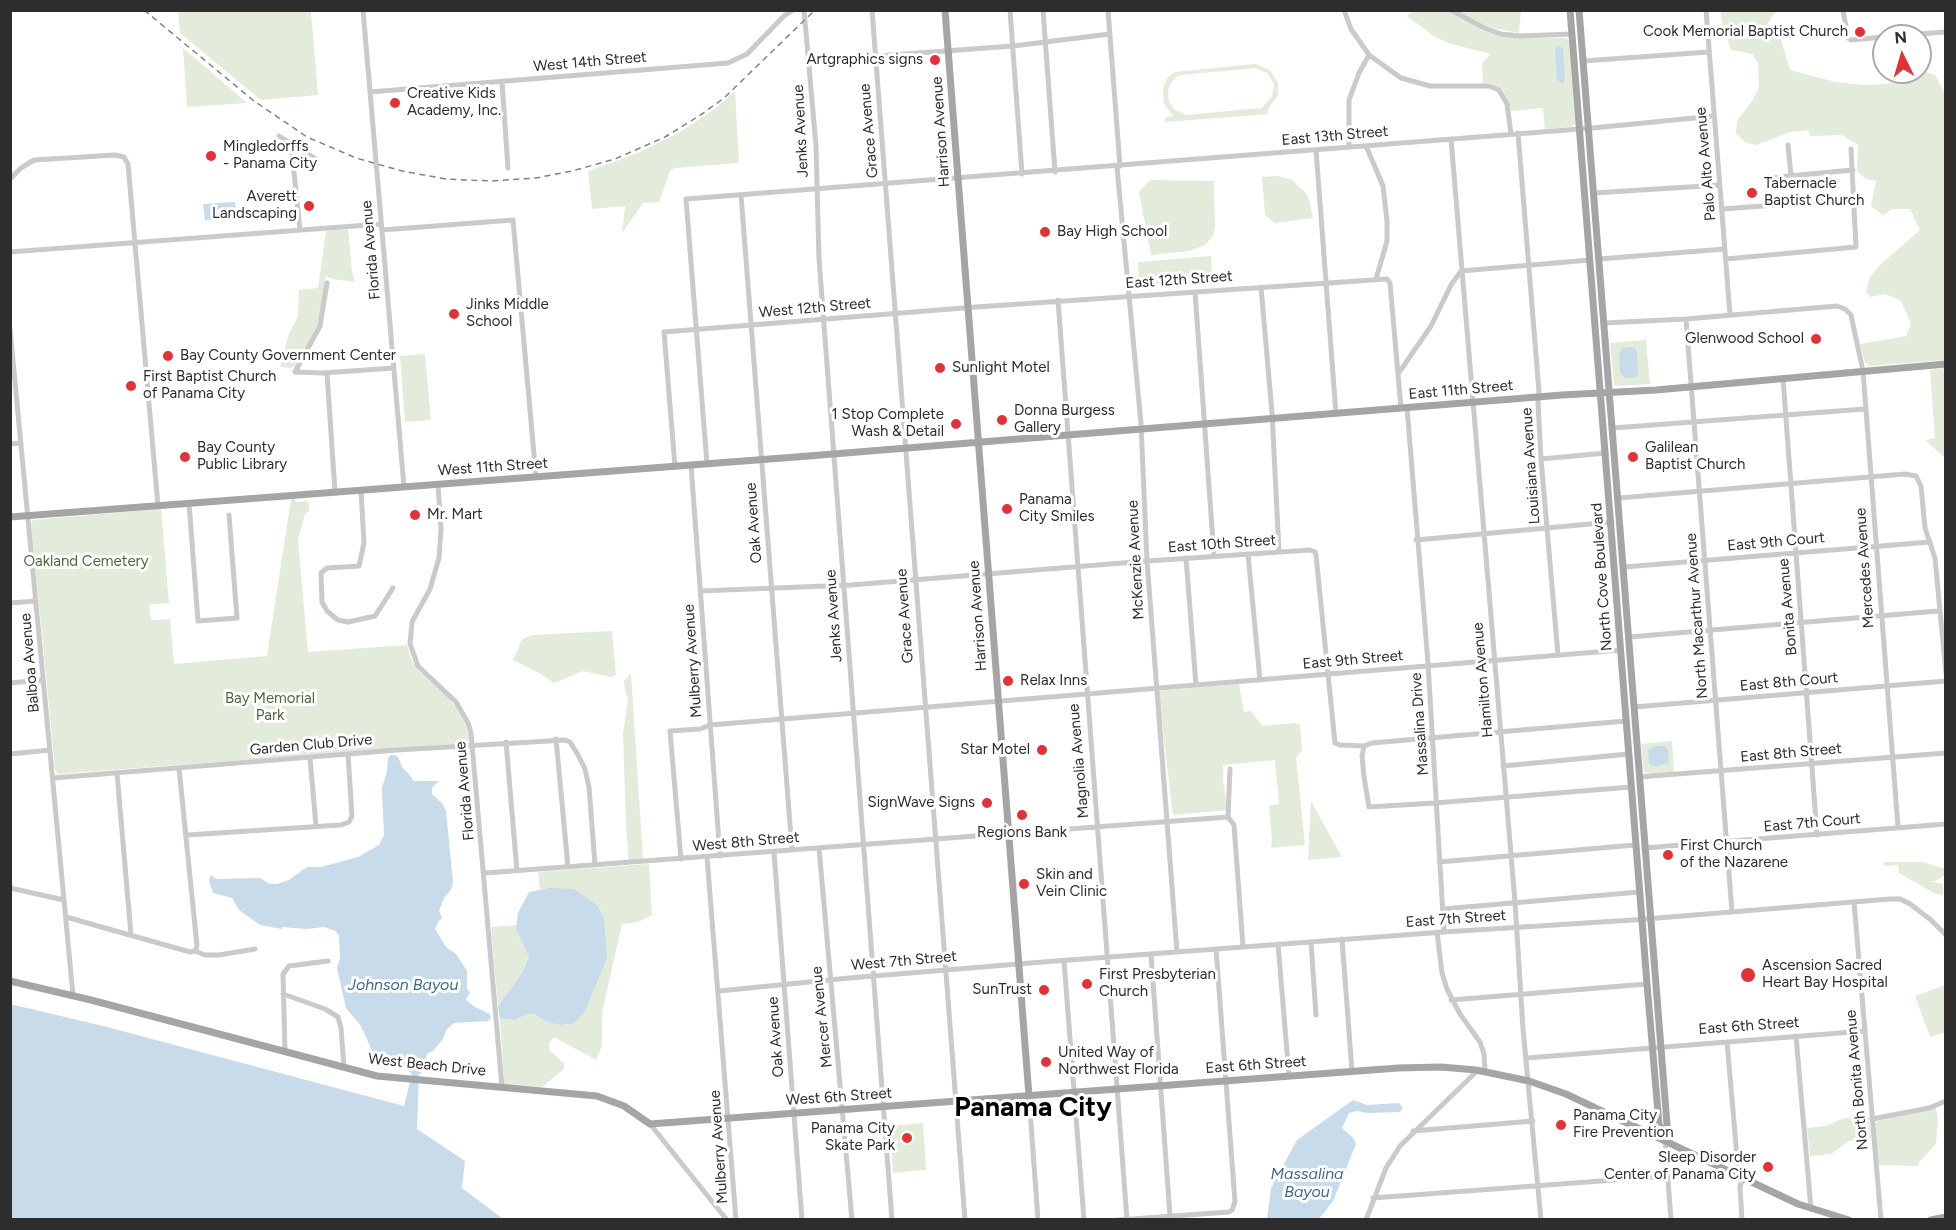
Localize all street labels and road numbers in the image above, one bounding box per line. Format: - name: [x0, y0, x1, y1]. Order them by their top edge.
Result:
- street label: West 14th Street: [533, 48, 647, 76]
- street label: Harrison Avenue: [928, 76, 954, 188]
- street label: Grace Avenue: [856, 83, 882, 179]
- street label: Jenks Avenue: [790, 84, 812, 178]
- street label: Palo Alto Avenue: [1692, 106, 1720, 222]
- street label: East 13th Street: [1281, 122, 1389, 150]
- street label: Florida Avenue: [358, 200, 384, 300]
- street label: East 12th Street: [1125, 267, 1233, 293]
- street label: West 12th Street: [758, 294, 872, 322]
- street label: East 11th Street: [1408, 376, 1514, 404]
- street label: Louisiana Avenue: [1518, 407, 1544, 525]
- street label: West 11th Street: [437, 454, 549, 480]
- street label: Oak Avenue: [742, 482, 766, 564]
- street label: McKenzie Avenue: [1124, 500, 1148, 620]
- street label: North Cove Boulevard: [1588, 502, 1616, 652]
- street label: Mercedes Avenue: [1852, 507, 1878, 629]
- street label: East 9th Court: [1727, 529, 1825, 555]
- street label: East 10th Street: [1167, 531, 1277, 557]
- street label: North Macarthur Avenue: [1682, 532, 1712, 700]
- street label: Bonita Avenue: [1775, 558, 1801, 656]
- street label: Harrison Avenue: [965, 560, 991, 672]
- street label: Grace Avenue: [893, 568, 917, 664]
- street label: Jenks Avenue: [822, 569, 846, 663]
- street label: Mulberry Avenue: [680, 604, 706, 718]
- street label: Balboa Avenue: [17, 613, 43, 713]
- street label: Hamilton Avenue: [1469, 622, 1497, 738]
- street label: East 9th Street: [1302, 647, 1404, 673]
- street label: East 8th Court: [1739, 669, 1839, 695]
- street label: Massalina Drive: [1407, 672, 1433, 776]
- street label: Magnolia Avenue: [1065, 703, 1093, 819]
- street label: Garden Club Drive: [249, 731, 373, 759]
- street label: East 8th Street: [1739, 740, 1843, 766]
- street label: Florida Avenue: [452, 741, 478, 841]
- street label: East 7th Court: [1763, 810, 1861, 836]
- street label: West 8th Street: [692, 828, 800, 856]
- street label: East 7th Street: [1405, 907, 1507, 931]
- street label: West 7th Street: [850, 947, 958, 975]
- street label: Mercer Avenue: [808, 965, 836, 1069]
- street label: Oak Avenue: [764, 996, 788, 1078]
- street label: North Bonita Avenue: [1842, 1009, 1872, 1151]
- street label: East 6th Street: [1698, 1013, 1800, 1039]
- street label: West Beach Drive: [367, 1050, 487, 1080]
- street label: East 6th Street: [1205, 1052, 1307, 1078]
- street label: West 6th Street: [785, 1084, 893, 1110]
- street label: Mulberry Avenue: [706, 1090, 732, 1204]

